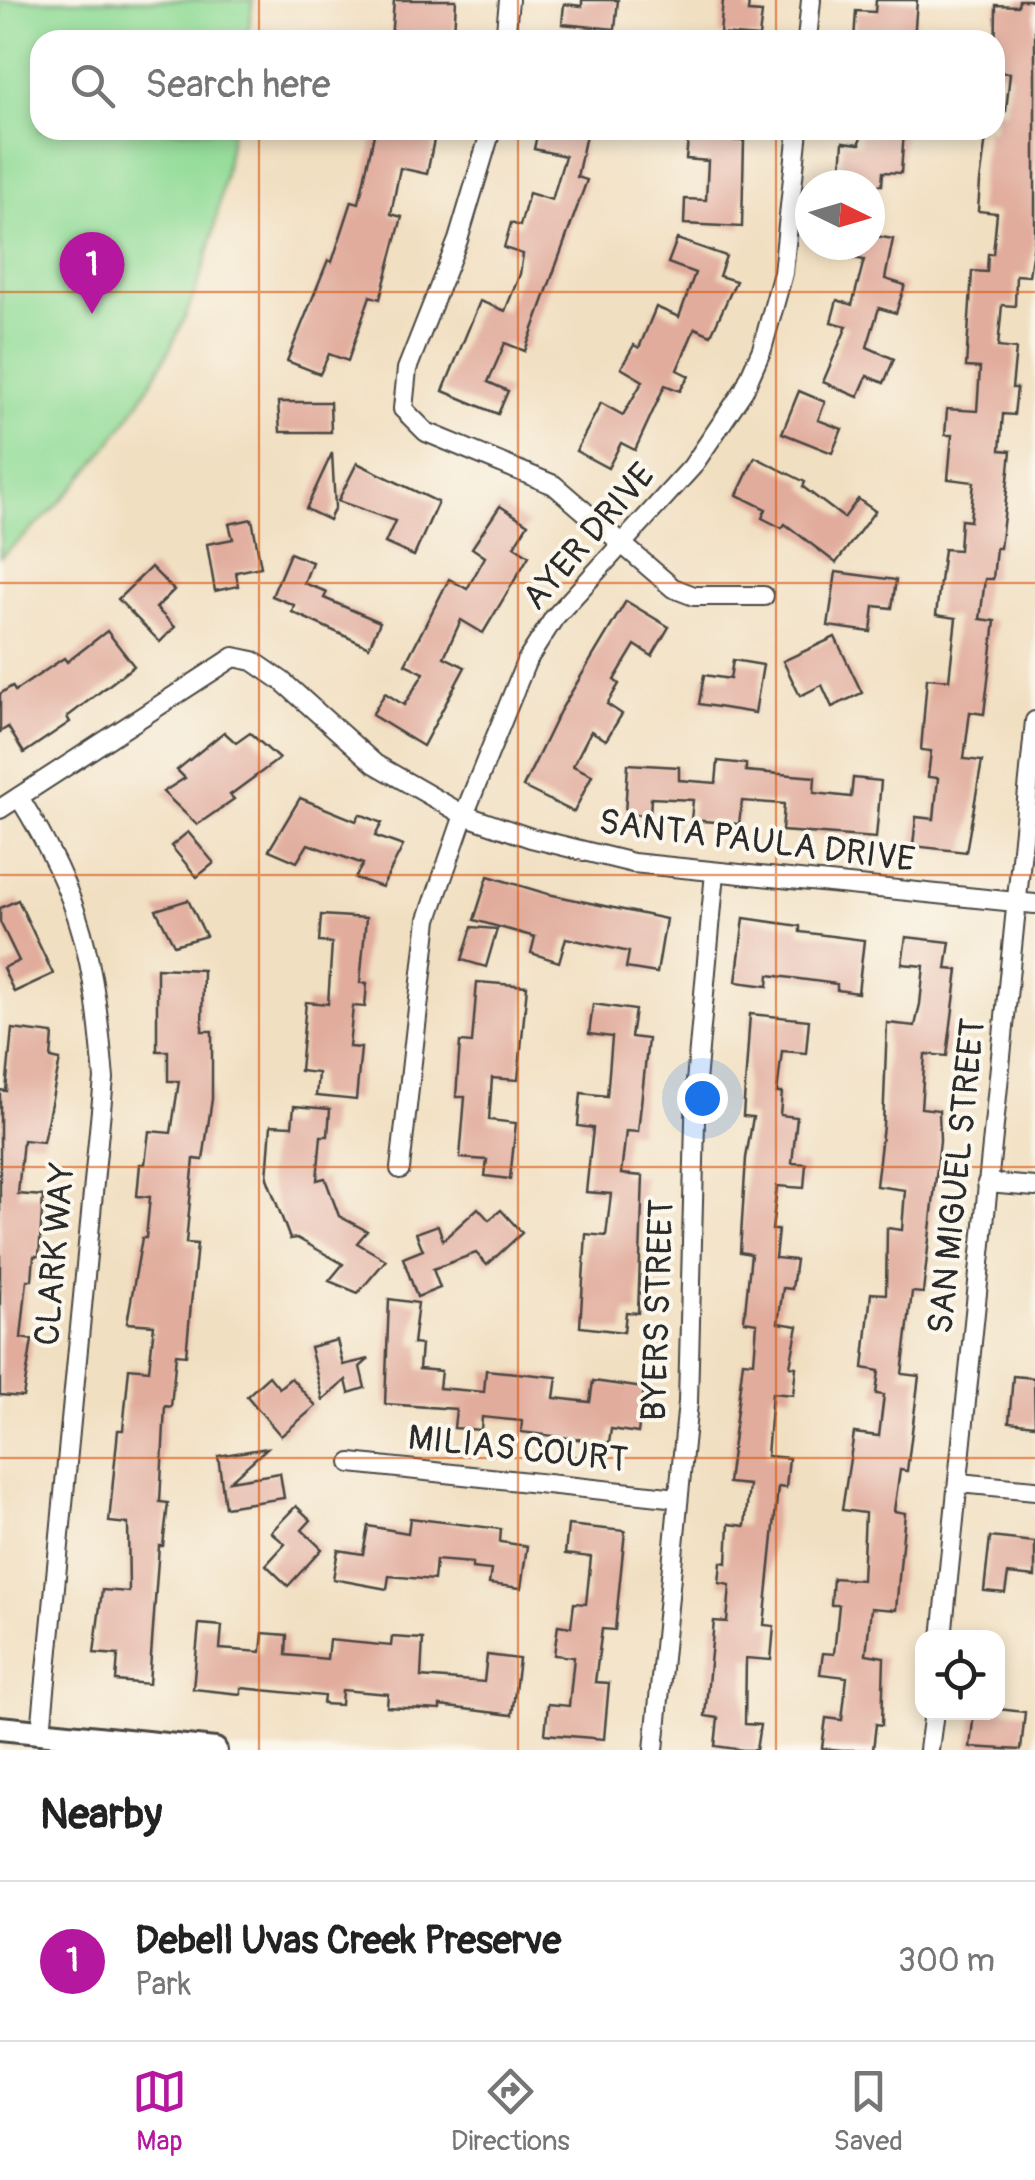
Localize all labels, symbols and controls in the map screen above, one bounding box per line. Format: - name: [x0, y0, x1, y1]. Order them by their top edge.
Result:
- search box: [30, 30, 1005, 140]
- icon: search: [65, 58, 120, 113]
- text: Search here: [145, 61, 331, 109]
- north arrow: [795, 170, 885, 260]
- pin: 1: [59, 232, 124, 314]
- street label: AYER DRIVE: [513, 454, 665, 619]
- street label: SANTA PAULA DRIVE: [596, 800, 917, 882]
- street label: SAN MIGUEL STREET: [919, 1016, 995, 1336]
- your location: [677, 1073, 728, 1124]
- street label: CLARK WAY: [25, 1161, 85, 1348]
- street label: BYERS STREET: [632, 1198, 684, 1422]
- street label: MILIAS COURT: [406, 1416, 630, 1482]
- map controls: [915, 1630, 1005, 1720]
- button: locate: [915, 1630, 1005, 1720]
- text: Nearby: [40, 1789, 162, 1841]
- text: Debell Uvas Creek Preserve: [135, 1917, 561, 1965]
- text: 1: [66, 1941, 79, 1981]
- text: 300 m: [898, 1941, 995, 1981]
- text: Park: [135, 1965, 191, 2005]
- tab: Map: [132, 2064, 187, 2159]
- tab: Directions: [451, 2064, 570, 2159]
- tab: Saved: [834, 2064, 903, 2159]

